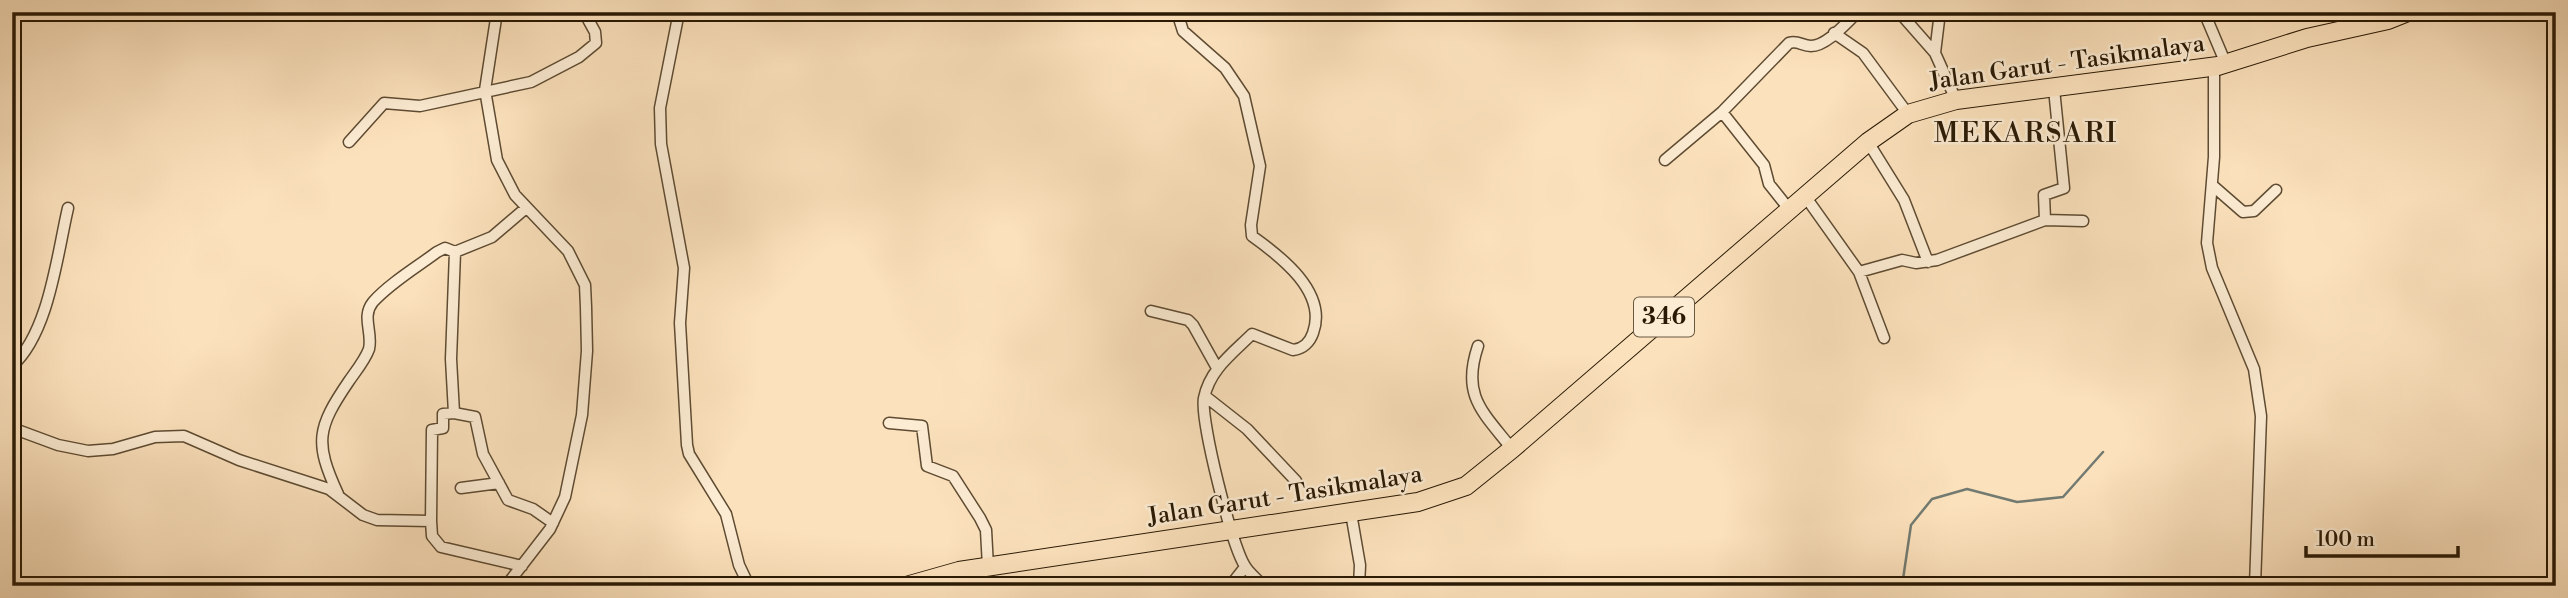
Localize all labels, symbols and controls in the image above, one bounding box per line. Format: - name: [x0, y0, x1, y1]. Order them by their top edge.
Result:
- street label: Jalan Garut - Tasikmalaya: [1926, 29, 2207, 97]
- district label: MEKARSARI: [1934, 116, 2118, 151]
- road number: 346: [1634, 298, 1694, 336]
- street label: Jalan Garut - Tasikmalaya: [1144, 459, 1425, 533]
- scale bar: [2306, 514, 2458, 558]
- text: 100 m: [2316, 527, 2375, 553]

